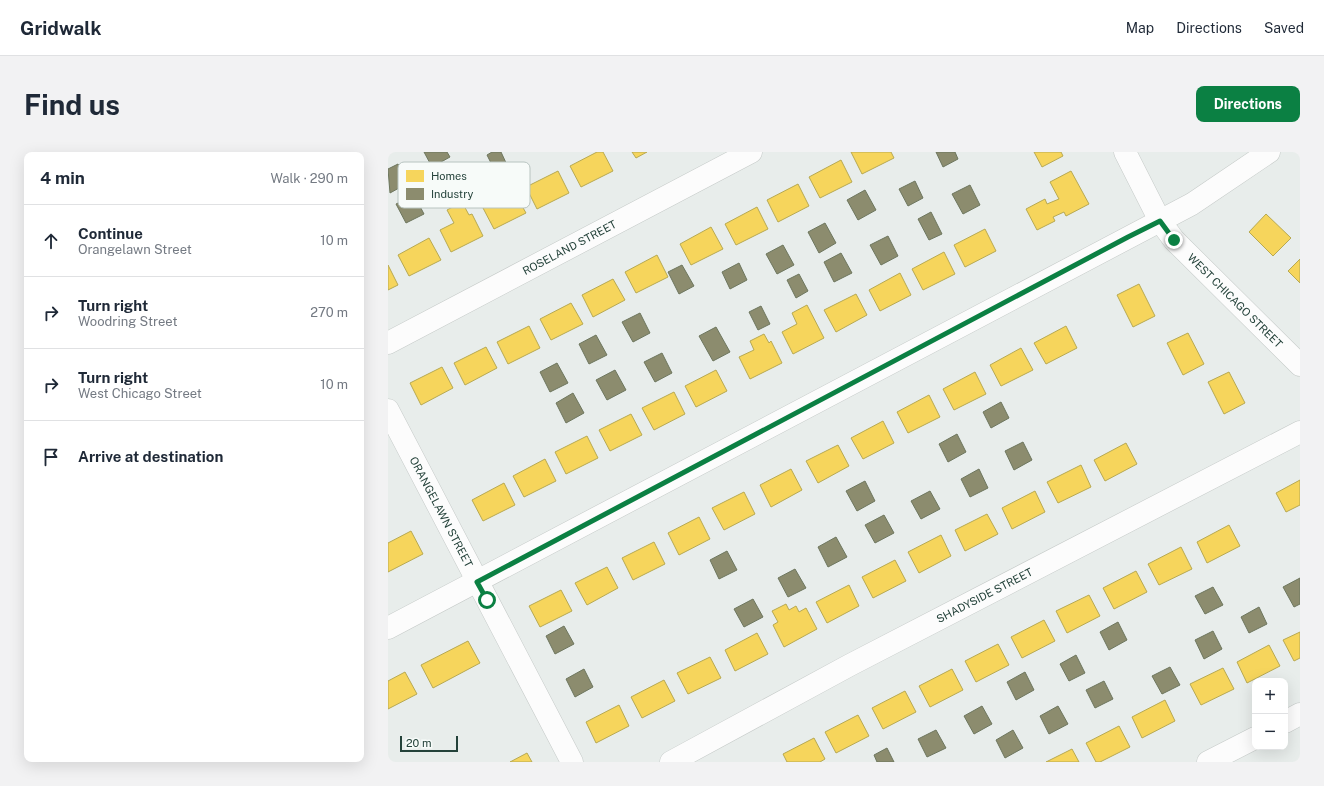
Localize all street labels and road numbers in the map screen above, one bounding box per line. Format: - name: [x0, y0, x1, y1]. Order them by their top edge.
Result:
- street label: ROSELAND STREET: [520, 218, 619, 277]
- street label: WEST CHICAGO STREET: [1185, 251, 1285, 350]
- street label: ORANGELAWN STREET: [407, 455, 475, 570]
- street label: SHADYSIDE STREET: [935, 565, 1035, 625]

